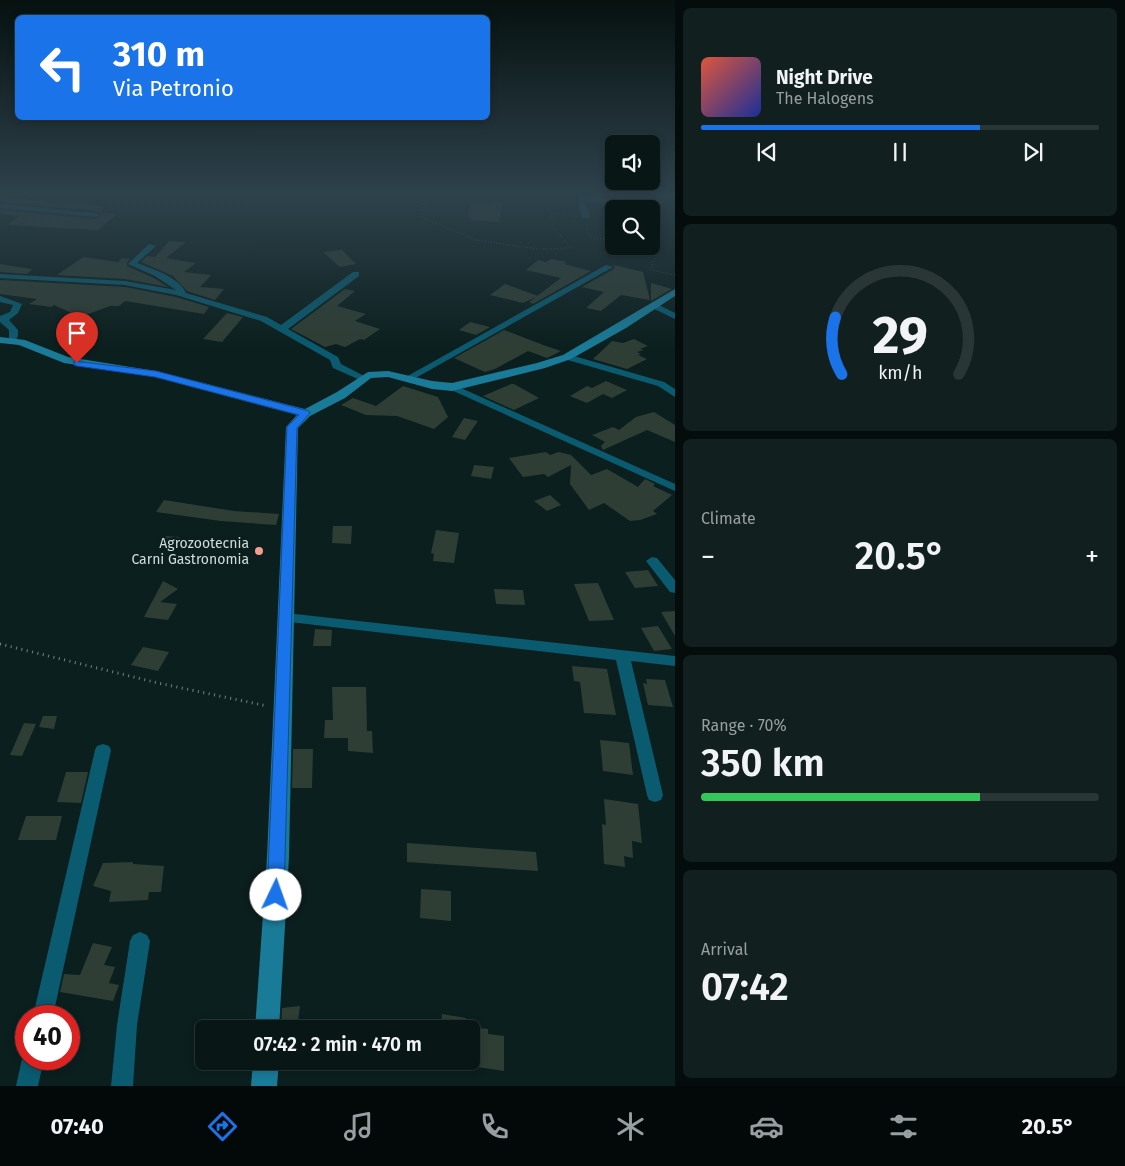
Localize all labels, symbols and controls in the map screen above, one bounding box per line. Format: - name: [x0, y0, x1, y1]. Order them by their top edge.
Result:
- text: 310 m: [113, 33, 205, 75]
- icon: left: [30, 35, 95, 100]
- text: Night Drive: [776, 66, 873, 89]
- text: Via Petronio: [113, 75, 234, 102]
- text: The Halogens: [776, 89, 874, 108]
- map controls: [605, 135, 660, 255]
- button: sound: [605, 135, 660, 190]
- icon: previous: [753, 138, 781, 166]
- icon: pause: [886, 138, 914, 166]
- icon: next: [1019, 138, 1047, 166]
- button: search: [605, 200, 660, 255]
- text: 29: [872, 304, 928, 367]
- pin: [56, 312, 98, 363]
- icon: arrive: [63, 319, 91, 347]
- text: km/h: [878, 362, 922, 384]
- text: Climate: [701, 509, 756, 528]
- text: 20.5°: [855, 533, 945, 579]
- place label: Agrozootecnia Carni Gastronomia: [131, 535, 249, 568]
- text: −: [701, 540, 715, 573]
- text: +: [1085, 540, 1099, 573]
- marker: Agrozootecnia Carni Gastronomia: [253, 545, 265, 557]
- text: Range · 70%: [701, 716, 787, 735]
- text: 350 km: [701, 740, 825, 786]
- position arrow: [249, 868, 301, 920]
- text: Arrival: [701, 940, 748, 959]
- text: 07:42: [701, 964, 789, 1010]
- speed limit sign: 40: [15, 1005, 80, 1070]
- text: 07:42 · 2 min · 470 m: [253, 1033, 422, 1056]
- icon: directions: [205, 1109, 240, 1144]
- icon: music: [341, 1109, 376, 1144]
- icon: phone: [477, 1109, 512, 1144]
- icon: climate: [613, 1109, 648, 1144]
- icon: car: [749, 1109, 784, 1144]
- icon: filters: [886, 1109, 921, 1144]
- text: 07:40: [51, 1113, 104, 1140]
- text: 20.5°: [1022, 1113, 1074, 1140]

